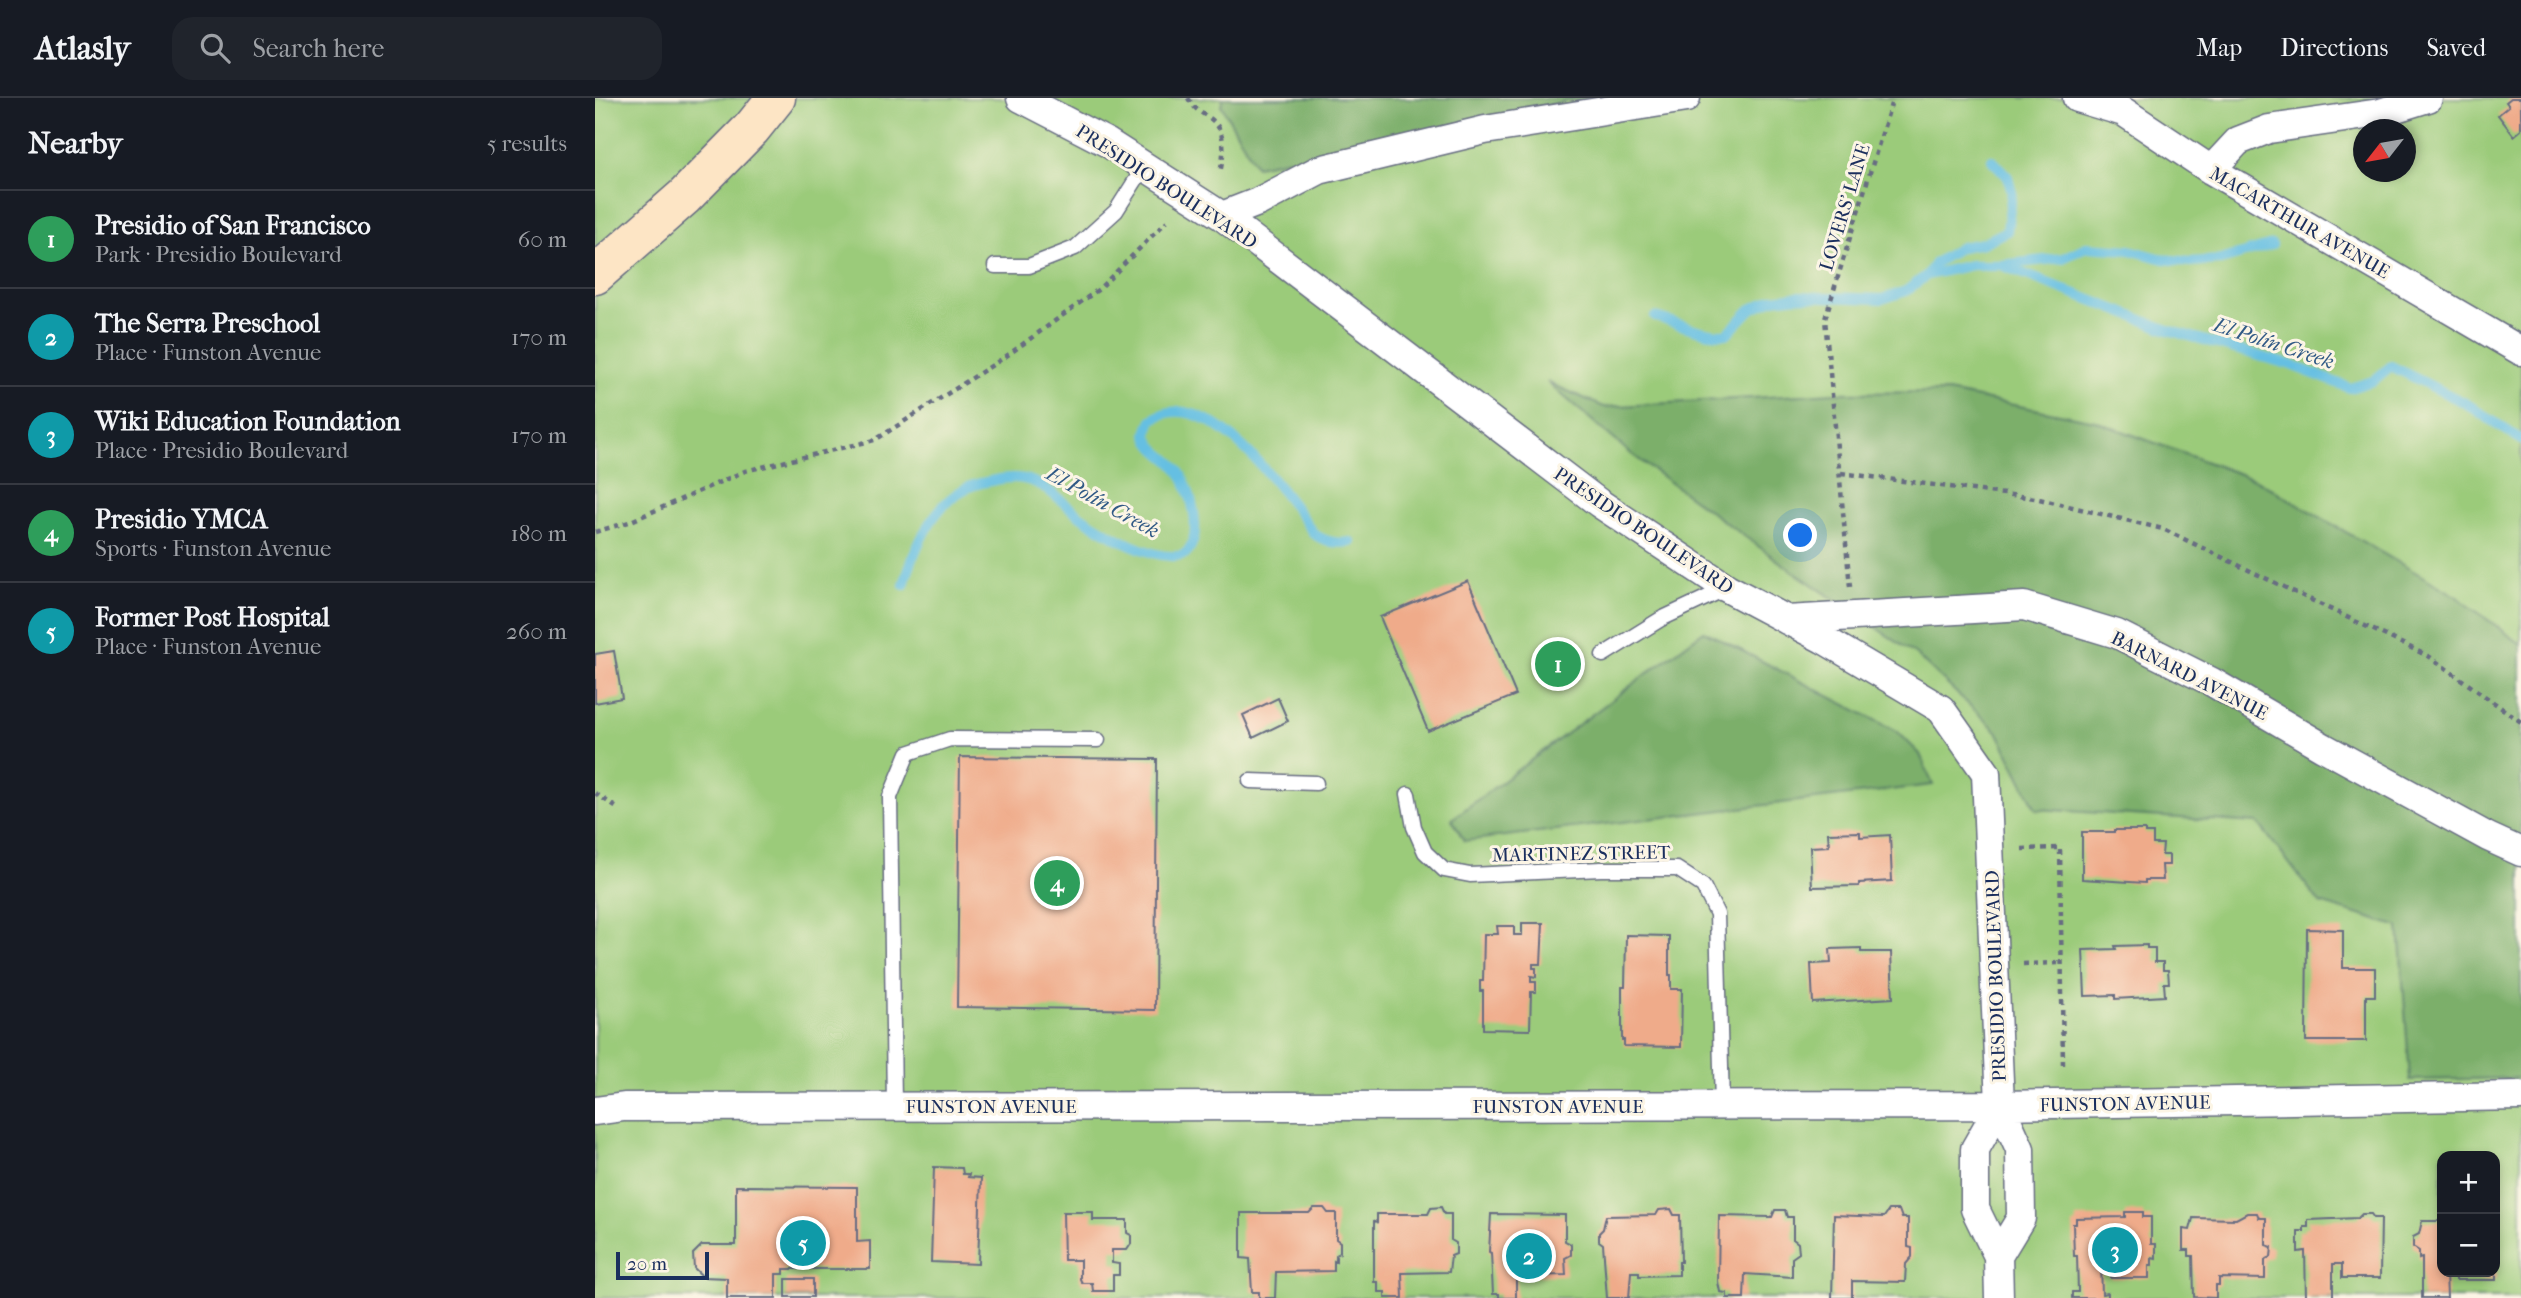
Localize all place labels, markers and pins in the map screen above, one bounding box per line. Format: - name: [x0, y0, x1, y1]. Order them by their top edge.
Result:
- pin: 1: [1535, 638, 1581, 690]
- pin: 4: [1034, 857, 1080, 909]
- pin: 5: [780, 1217, 826, 1269]
- pin: 3: [2092, 1224, 2138, 1276]
- pin: 2: [1506, 1230, 1552, 1282]

